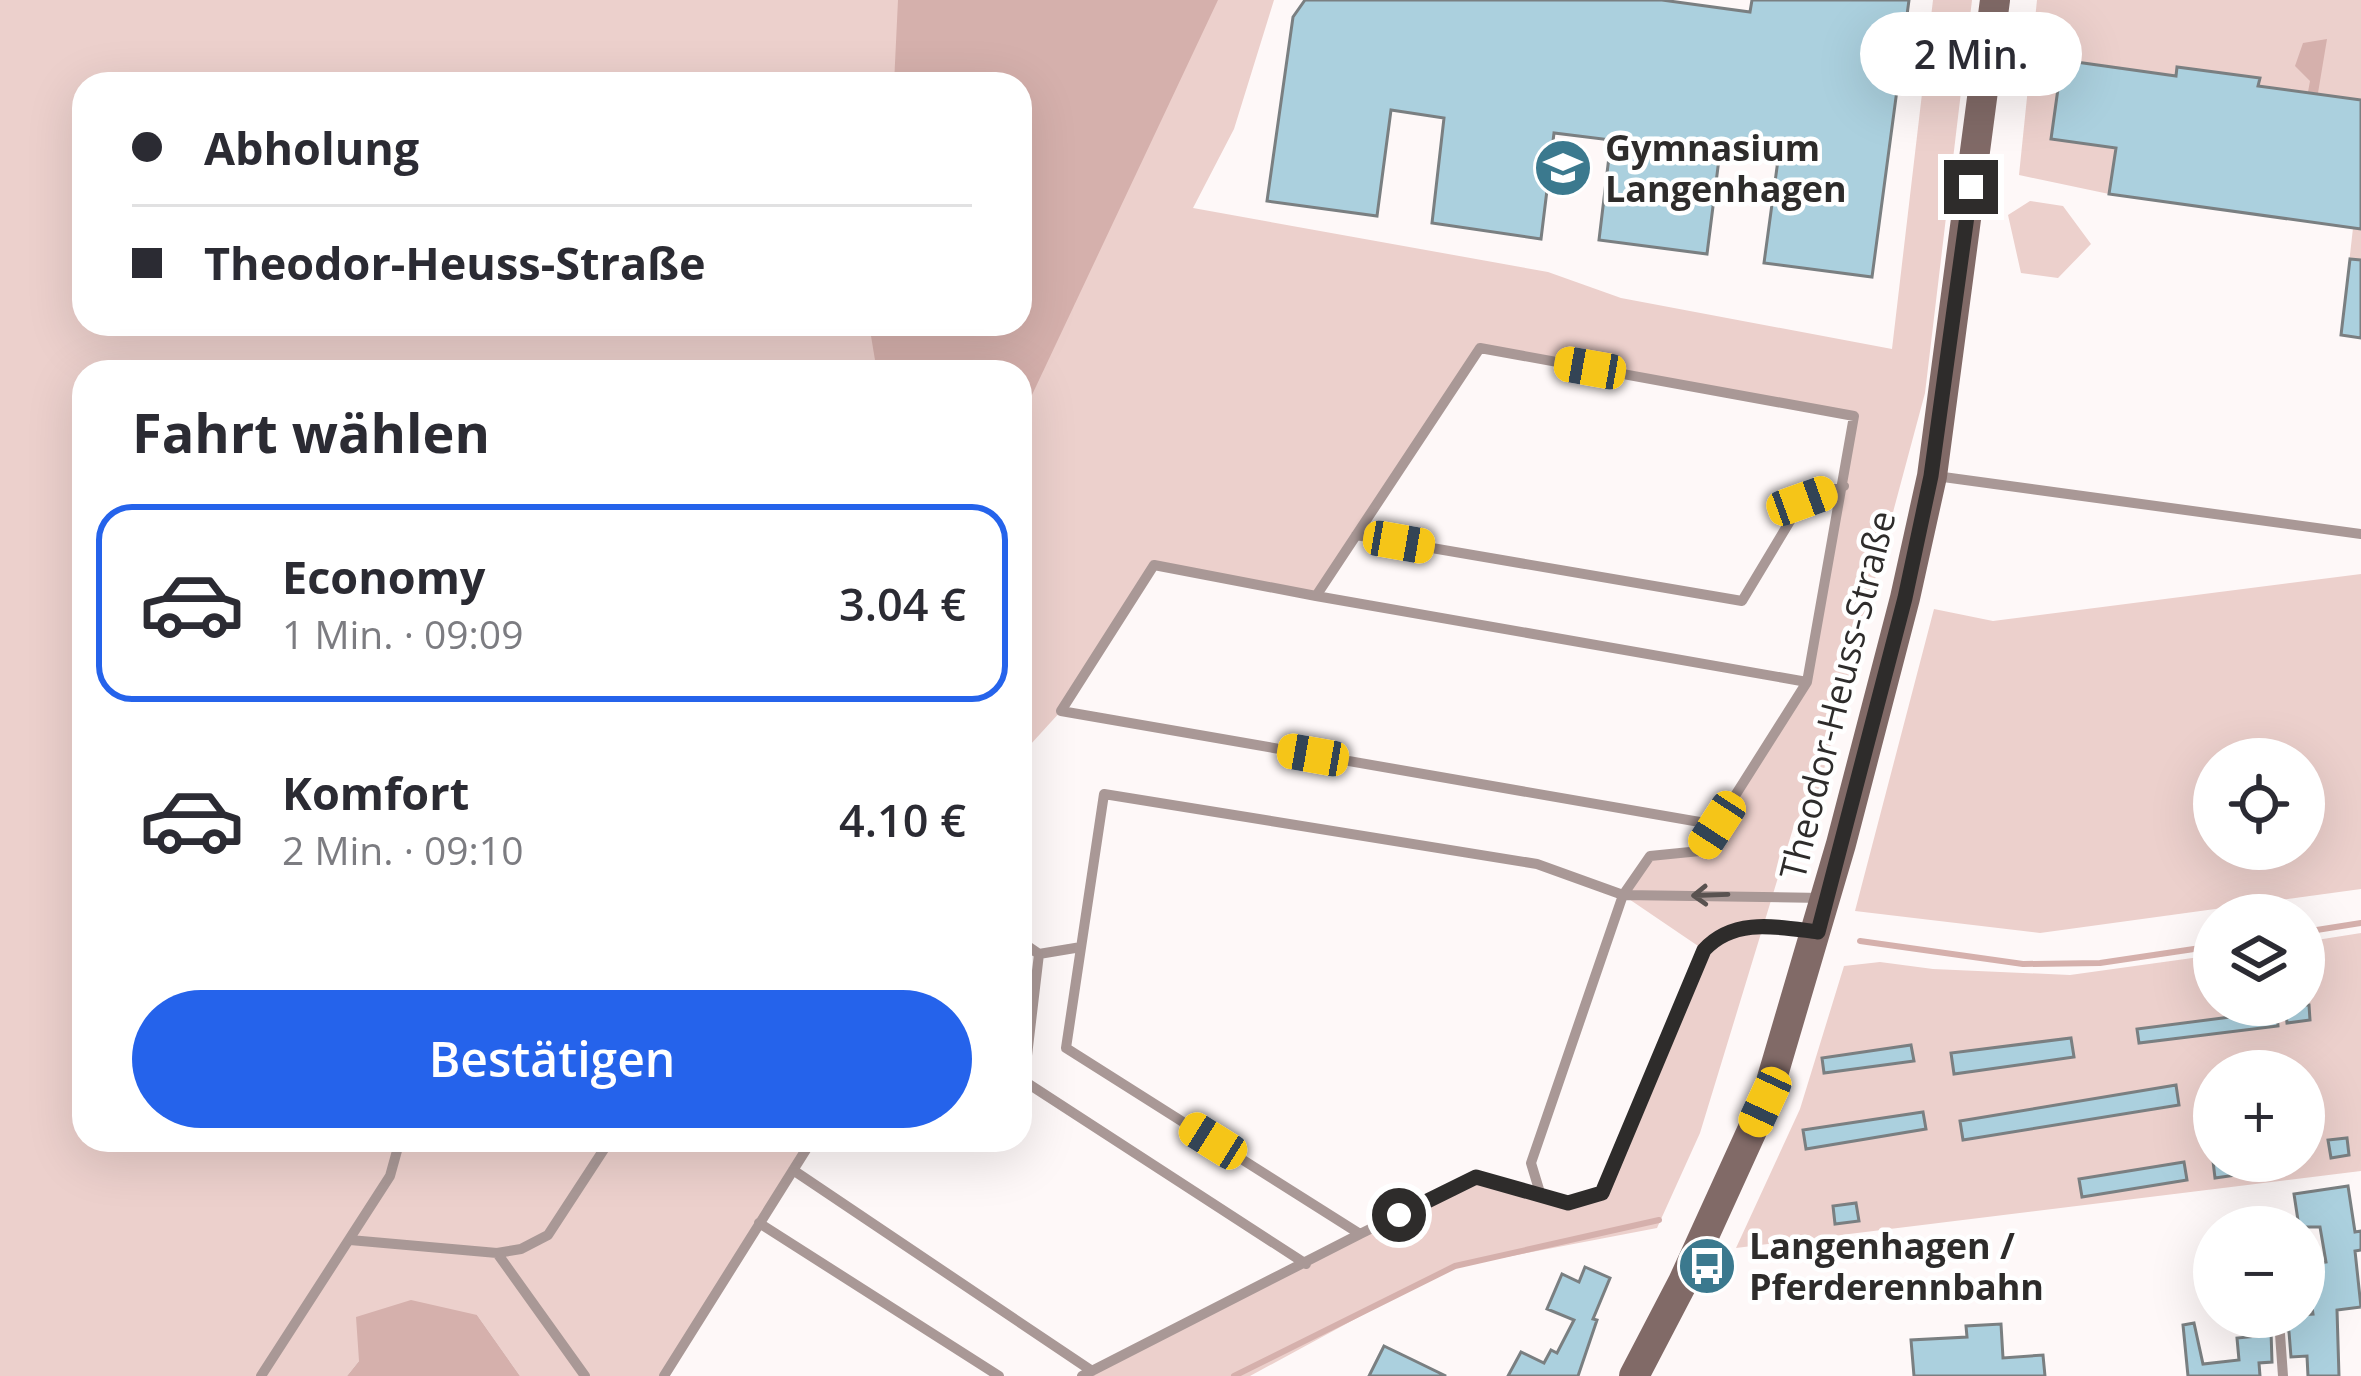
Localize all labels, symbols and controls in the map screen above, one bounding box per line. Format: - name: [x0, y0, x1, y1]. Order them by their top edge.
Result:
- callout: 2 Min.: [1860, 13, 2082, 97]
- text: 2 Min.: [1914, 27, 2028, 80]
- text: Abholung: [204, 117, 419, 178]
- place label: Gymnasium Langenhagen: [1605, 123, 1847, 213]
- school or university icon: Gymnasium Langenhagen: [1532, 137, 1594, 199]
- route end: [1944, 160, 1998, 214]
- text: Theodor-Heuss-Straße: [204, 232, 706, 293]
- car: [1551, 344, 1629, 392]
- text: Fahrt wählen: [132, 395, 490, 469]
- car: [1762, 472, 1842, 530]
- street label: Theodor-Heuss-Straße: [1767, 505, 1907, 885]
- car: [1360, 518, 1438, 566]
- text: Economy: [282, 546, 485, 607]
- icon: car: [138, 549, 246, 657]
- text: 3.04 €: [839, 573, 966, 634]
- text: 1 Min. · 09:09: [282, 607, 523, 660]
- car: [1274, 731, 1352, 779]
- map controls: [2193, 738, 2325, 1338]
- button: locate: [2193, 738, 2325, 870]
- text: Komfort: [282, 762, 469, 823]
- icon: car: [138, 765, 246, 873]
- car: [1682, 785, 1752, 865]
- text: 4.10 €: [839, 789, 966, 850]
- text: 2 Min. · 09:10: [282, 823, 523, 876]
- one-way arrow: [1691, 884, 1730, 907]
- button: layers: [2193, 894, 2325, 1026]
- button: Bestätigen: [132, 990, 972, 1128]
- button: +: [2193, 1050, 2325, 1182]
- car: [1733, 1062, 1797, 1142]
- car: [1173, 1107, 1253, 1175]
- route start: [1372, 1188, 1426, 1242]
- button: −: [2193, 1206, 2325, 1338]
- place label: Langenhagen / Pferderennbahn: [1749, 1221, 2044, 1311]
- bus stop icon: Langenhagen / Pferderennbahn: [1676, 1235, 1738, 1297]

